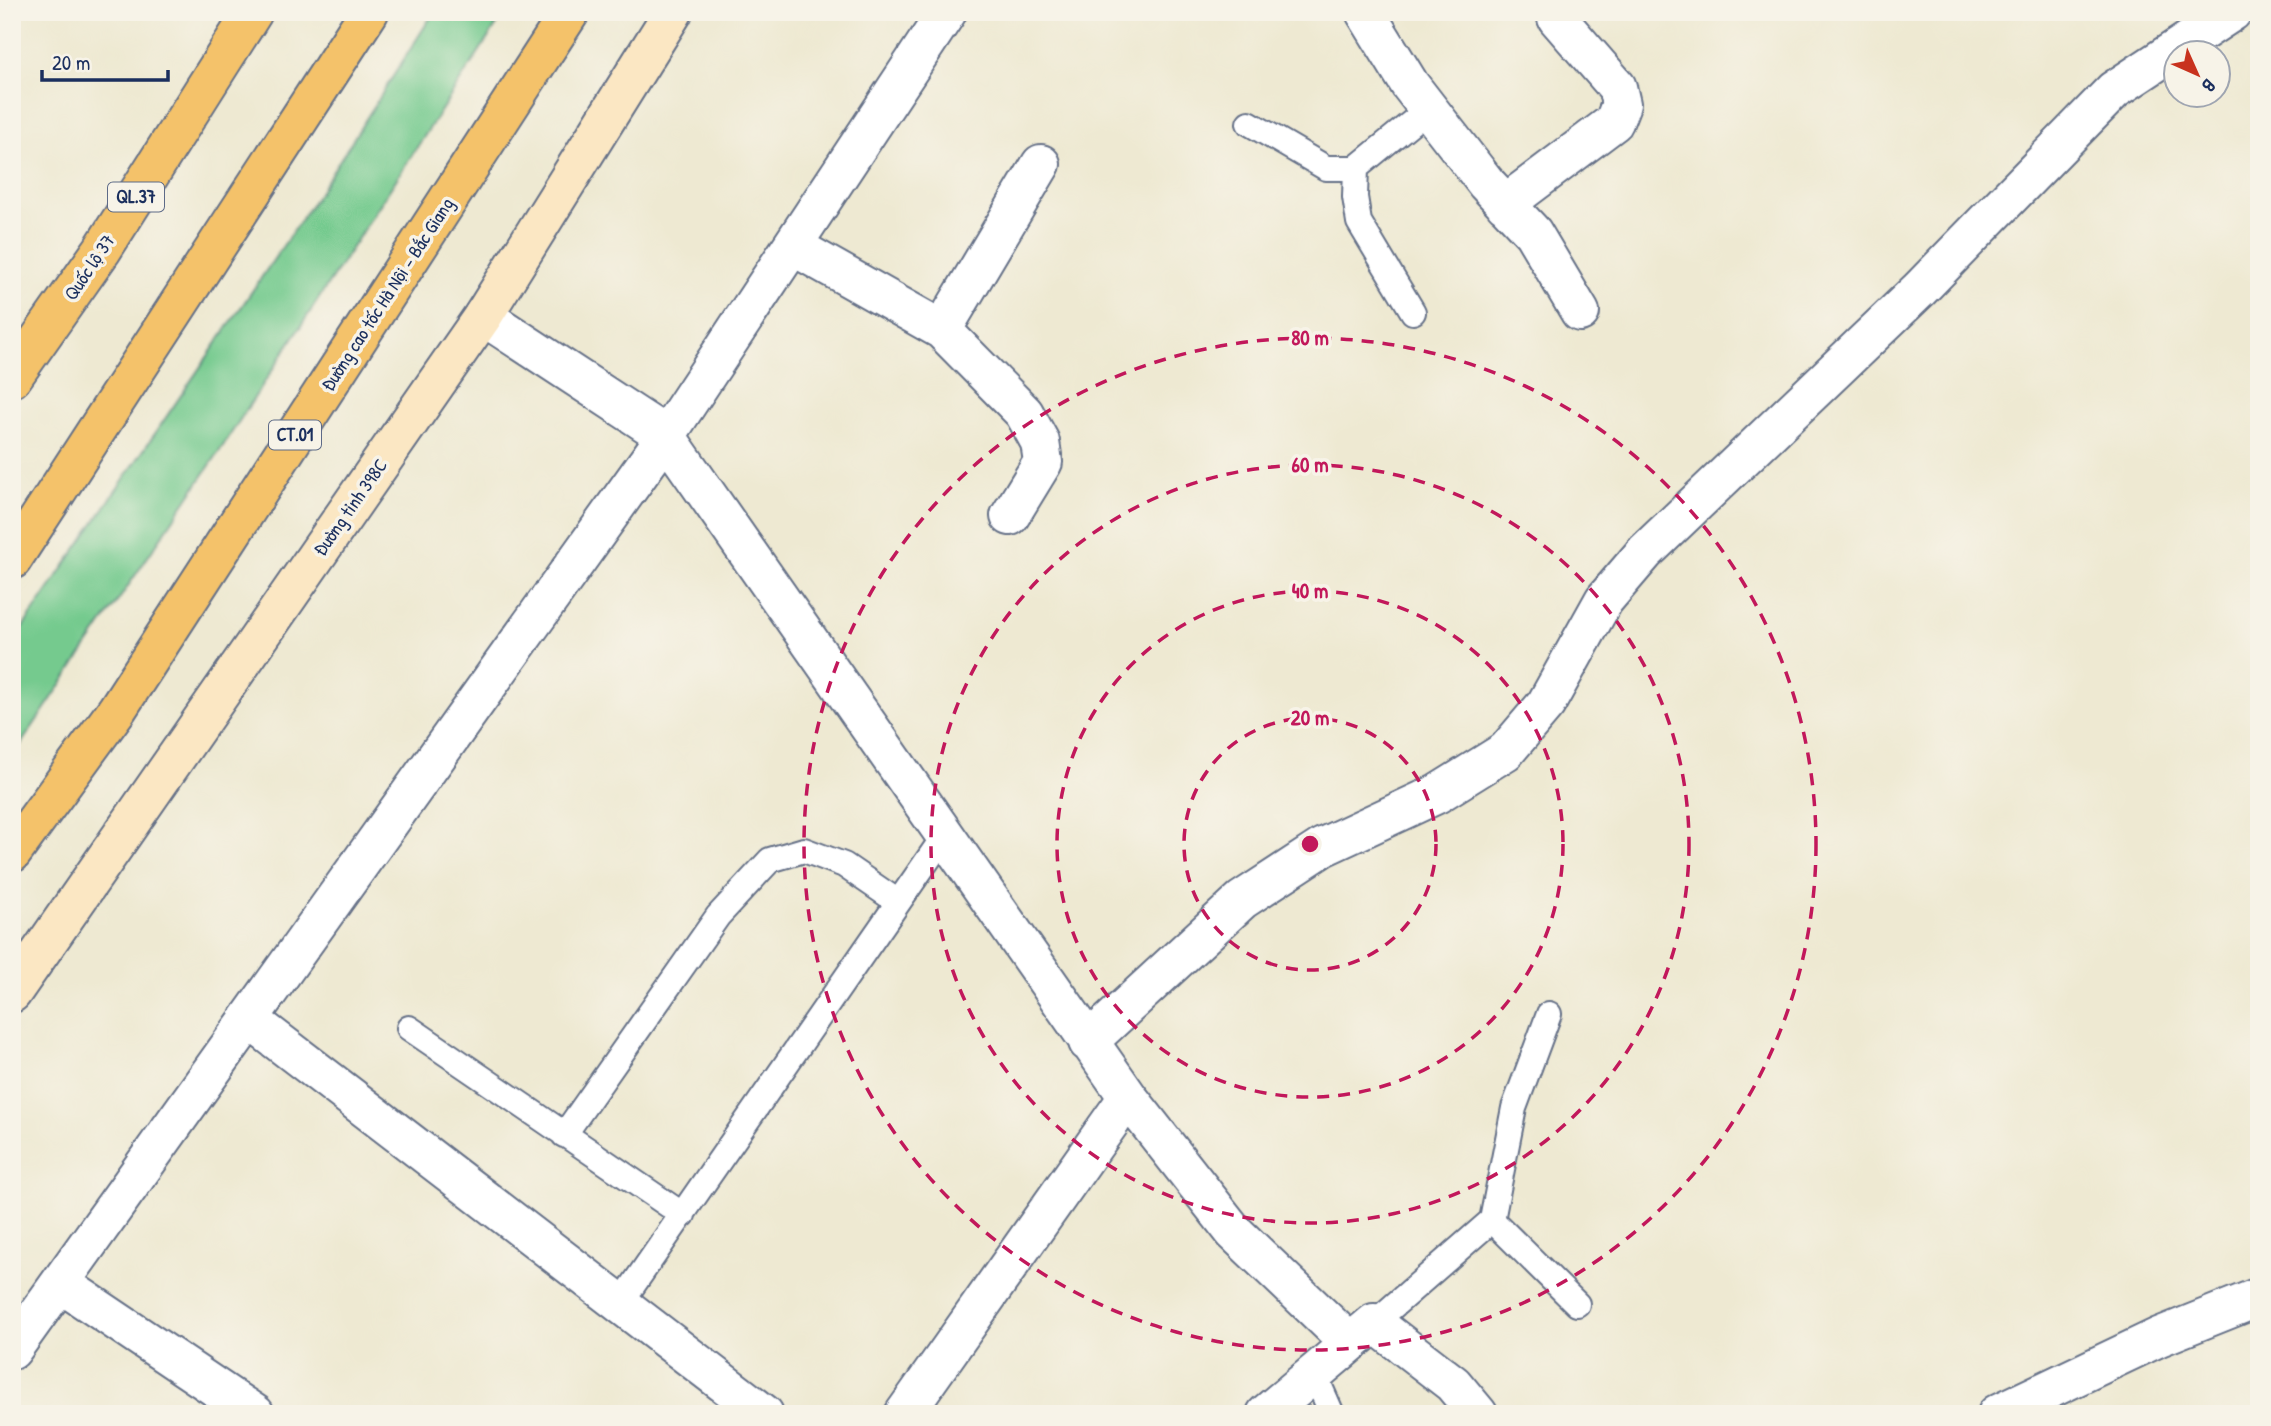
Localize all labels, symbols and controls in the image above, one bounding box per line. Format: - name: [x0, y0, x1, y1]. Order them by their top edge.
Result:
- scale bar: [42, 38, 168, 82]
- north arrow: [2162, 38, 2232, 108]
- text: 20 m: [52, 48, 90, 77]
- text: B: [2196, 73, 2222, 99]
- road number: QL.37: [108, 182, 164, 212]
- street label: Đường cao tốc Hà Nội - Bắc Giang: [315, 192, 459, 396]
- street label: Quốc lộ 37: [57, 229, 121, 305]
- text: 80 m: [1291, 323, 1329, 352]
- road number: CT.01: [269, 421, 321, 450]
- text: 60 m: [1292, 450, 1328, 479]
- street label: Đường tỉnh 398C: [307, 453, 393, 561]
- text: 40 m: [1292, 576, 1328, 605]
- text: 20 m: [1291, 703, 1329, 732]
- centre of rings: [1298, 832, 1322, 856]

